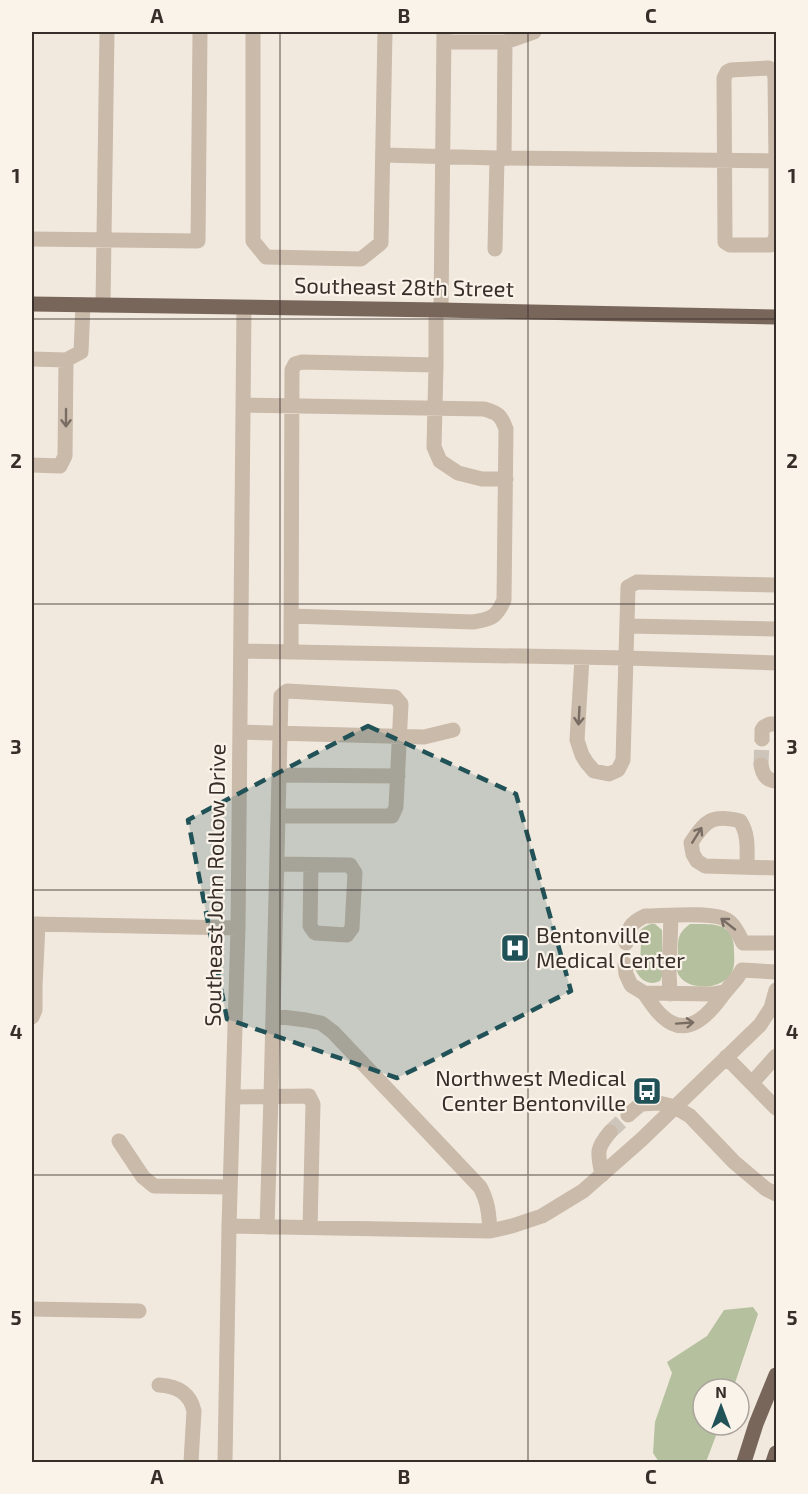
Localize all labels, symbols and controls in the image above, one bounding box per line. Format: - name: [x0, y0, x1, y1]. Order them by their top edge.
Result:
- text: A: [150, 3, 164, 27]
- text: B: [398, 3, 410, 27]
- text: C: [645, 3, 657, 27]
- text: 1: [12, 163, 20, 187]
- text: 1: [788, 163, 796, 187]
- street label: Southeast 28th Street: [294, 271, 514, 301]
- one-way arrow: [60, 408, 72, 428]
- text: 2: [10, 448, 22, 472]
- text: 2: [786, 448, 798, 472]
- one-way arrow: [573, 706, 584, 726]
- text: 3: [10, 734, 22, 758]
- text: 3: [786, 734, 798, 758]
- street label: Southeast John Rollow Drive: [199, 743, 229, 1027]
- one-way arrow: [690, 827, 703, 844]
- one-way arrow: [721, 917, 737, 930]
- place label: Bentonville Medical Center: [536, 921, 685, 972]
- hospital icon: Bentonville Medical Center: [499, 932, 531, 964]
- one-way arrow: [675, 1018, 694, 1029]
- text: 4: [10, 1019, 23, 1043]
- text: 4: [786, 1019, 799, 1043]
- place label: Northwest Medical Center Bentonville: [435, 1064, 626, 1115]
- bus stop icon: Northwest Medical Center Bentonville: [631, 1075, 663, 1107]
- text: 5: [10, 1305, 22, 1329]
- text: 5: [786, 1305, 798, 1329]
- north arrow: [691, 1377, 751, 1437]
- text: N: [715, 1382, 727, 1401]
- text: A: [150, 1464, 164, 1488]
- text: B: [398, 1464, 410, 1488]
- text: C: [645, 1464, 657, 1488]

